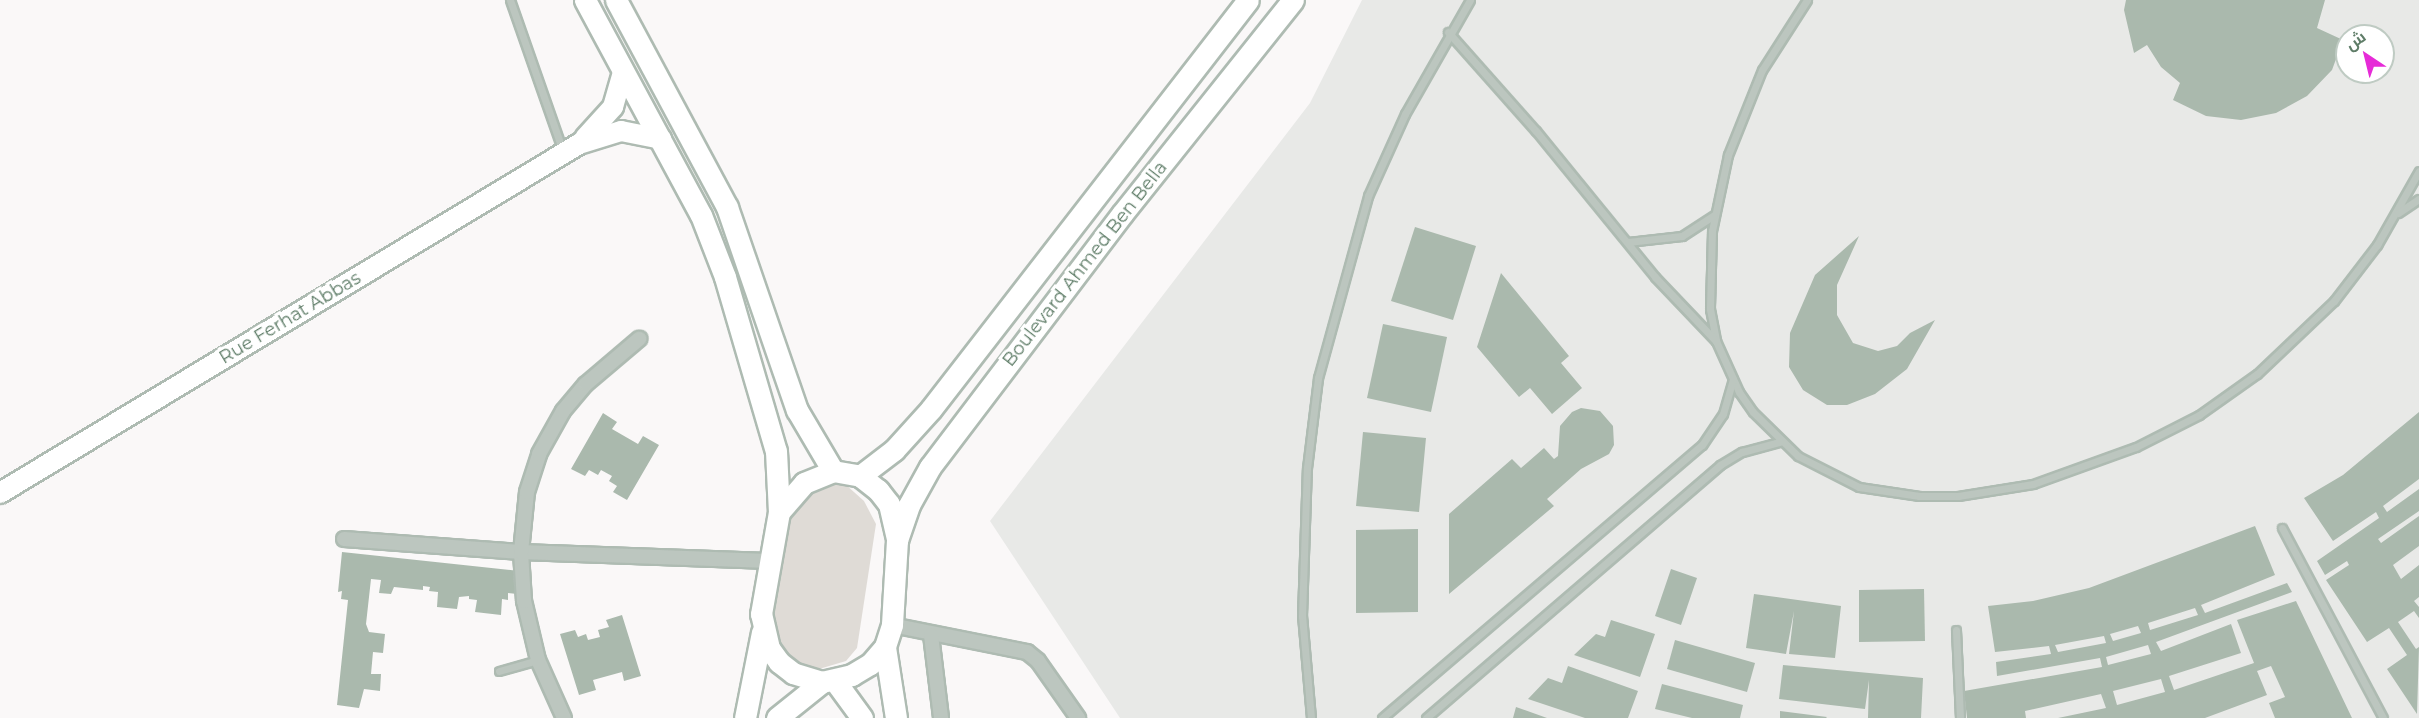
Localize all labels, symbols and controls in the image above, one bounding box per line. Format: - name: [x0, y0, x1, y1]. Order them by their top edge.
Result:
- north arrow: [2335, 24, 2395, 84]
- text: ش: [2342, 27, 2369, 54]
- street label: Boulevard Ahmed Ben Bella: [998, 157, 1172, 371]
- street label: Rue Ferhat Abbas: [215, 267, 365, 369]

